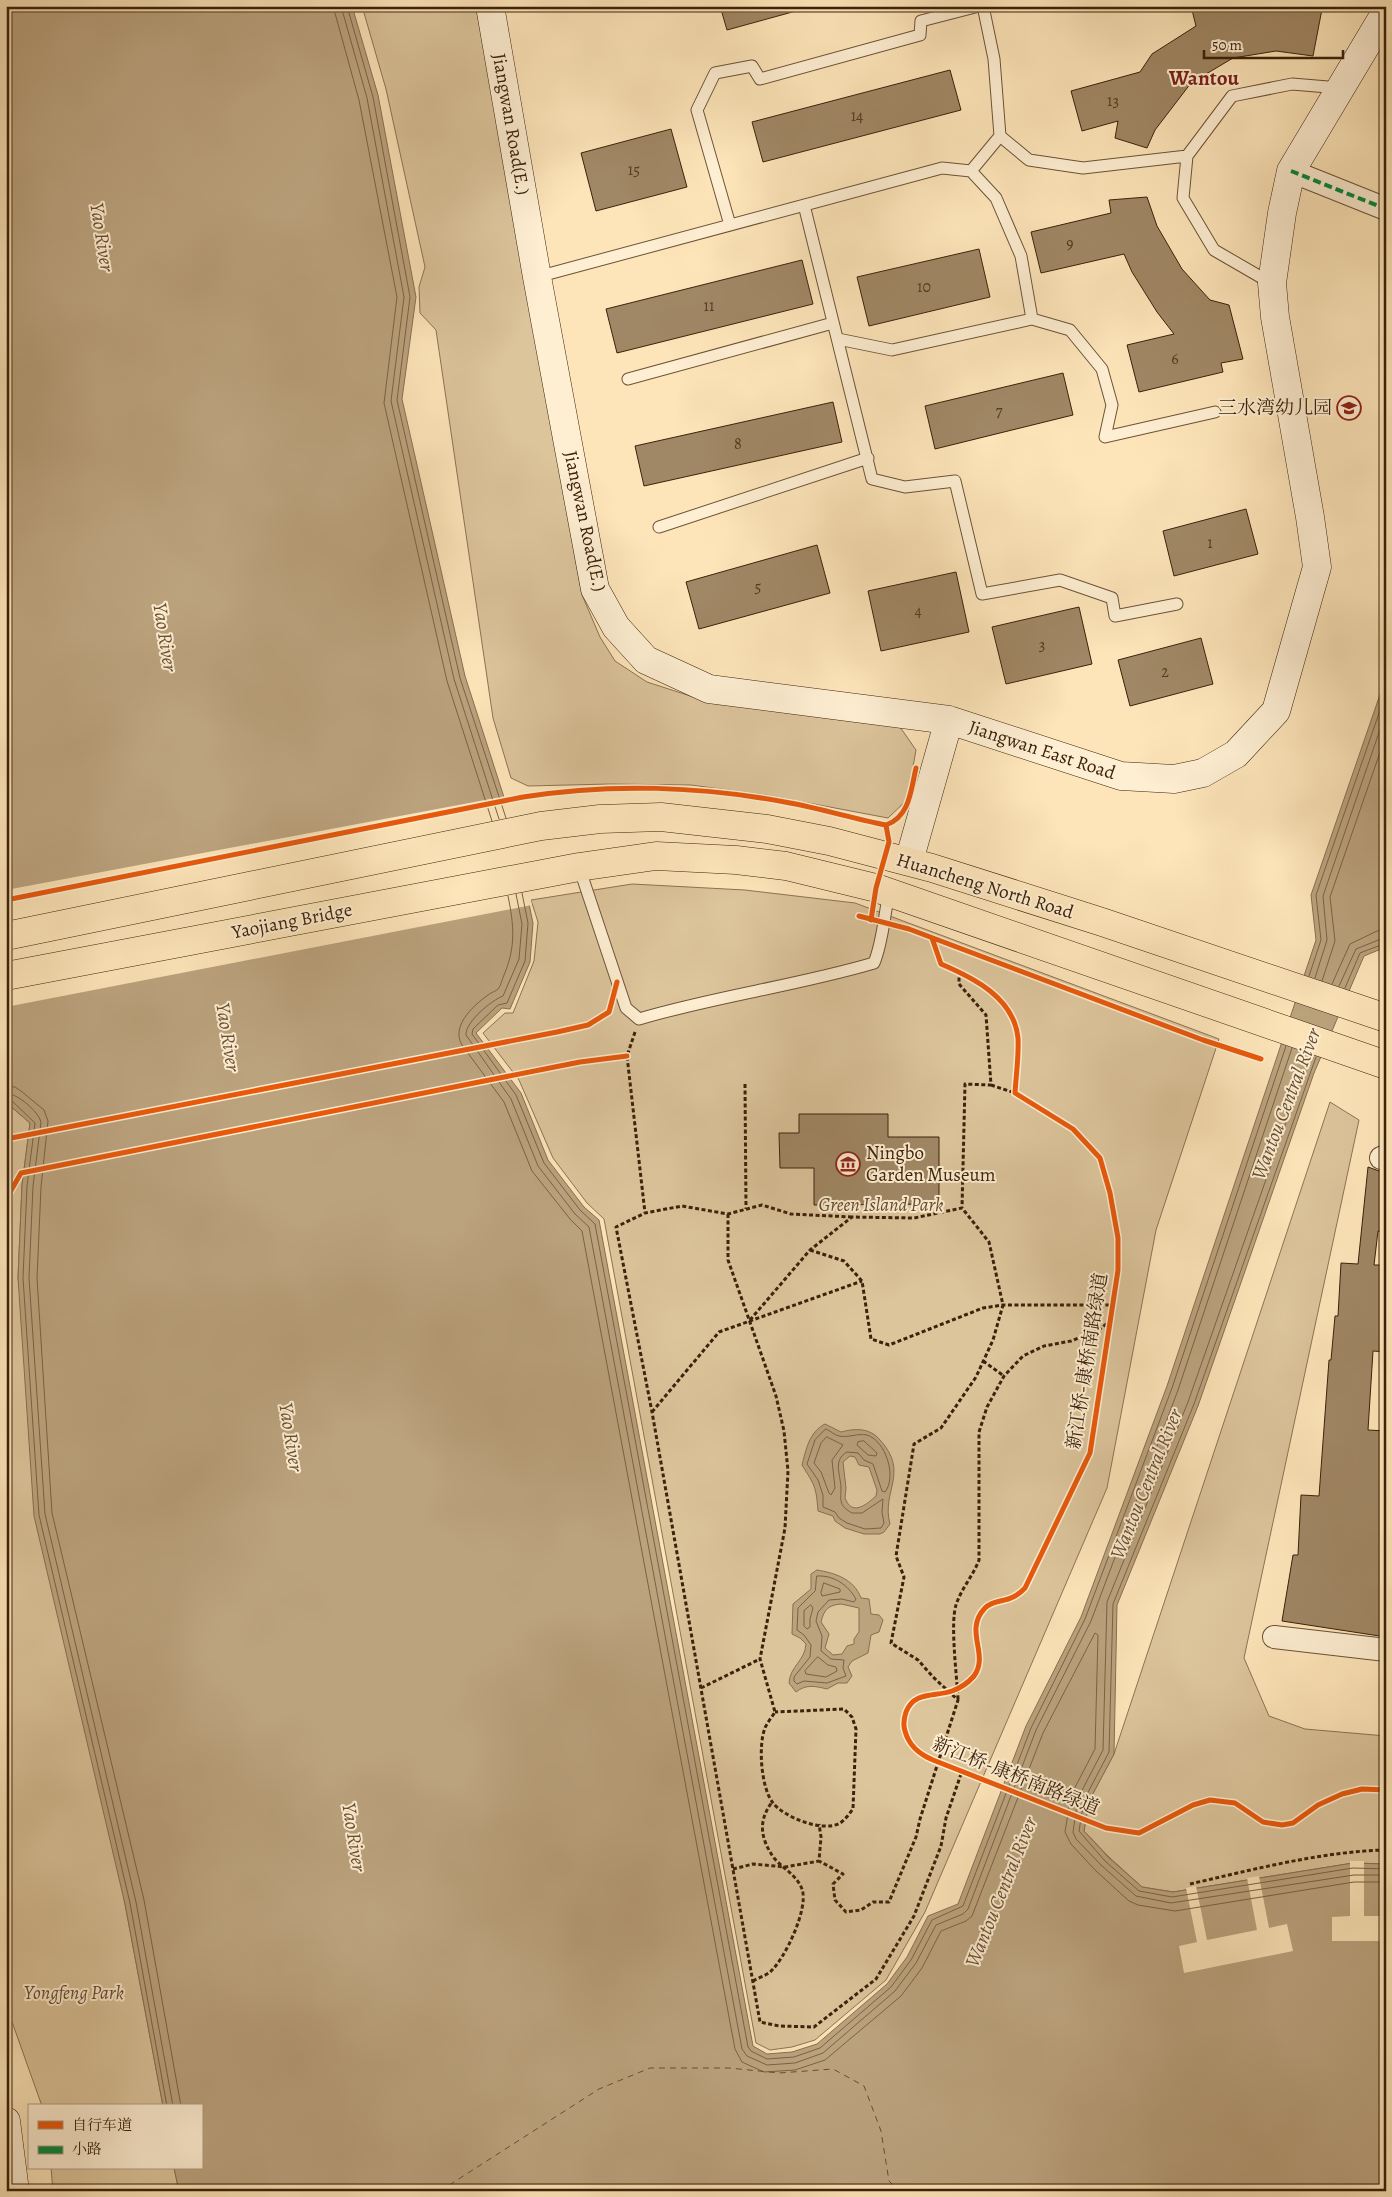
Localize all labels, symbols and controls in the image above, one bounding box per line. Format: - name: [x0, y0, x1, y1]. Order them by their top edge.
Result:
- scale bar: [1204, 28, 1343, 60]
- text: 50 m: [1212, 35, 1242, 55]
- street label: Jiangwan Road(E.): [486, 51, 536, 197]
- district label: Wantou: [1168, 64, 1239, 92]
- house number: 13: [1107, 90, 1119, 112]
- house number: 14: [851, 105, 863, 127]
- house number: 15: [628, 159, 640, 181]
- water label: Yao River: [83, 201, 121, 274]
- house number: 9: [1066, 233, 1074, 255]
- house number: 10: [917, 276, 931, 298]
- house number: 11: [704, 295, 715, 317]
- house number: 6: [1171, 348, 1179, 370]
- place label: 三水湾幼儿园: [1218, 395, 1332, 421]
- school or university icon: 三水湾幼儿园: [1336, 395, 1362, 421]
- house number: 7: [996, 400, 1003, 422]
- house number: 8: [734, 433, 742, 455]
- street label: Jiangwan Road(E.): [557, 448, 613, 594]
- house number: 1: [1207, 532, 1213, 554]
- house number: 5: [755, 576, 762, 598]
- house number: 4: [914, 600, 922, 622]
- water label: Yao River: [146, 601, 184, 674]
- house number: 3: [1039, 634, 1045, 656]
- house number: 2: [1161, 661, 1169, 683]
- street label: Jiangwan East Road: [965, 714, 1120, 786]
- street label: Huancheng North Road: [893, 847, 1078, 926]
- street label: Yaojiang Bridge: [229, 897, 354, 946]
- water label: Yao River: [209, 1001, 247, 1074]
- water label: Wantou Central River: [1245, 1023, 1328, 1184]
- place label: Ningbo Garden Museum: [866, 1140, 996, 1188]
- museum icon: Ningbo Garden Museum: [835, 1151, 861, 1177]
- park label: Green Island Park: [818, 1192, 944, 1218]
- street label: 新江桥-康桥南路绿道: [1060, 1271, 1114, 1451]
- water label: Yao River: [272, 1401, 310, 1474]
- water label: Wantou Central River: [1104, 1404, 1189, 1563]
- street label: 新江桥-康桥南路绿道: [929, 1731, 1103, 1821]
- water label: Yao River: [335, 1801, 373, 1874]
- water label: Wantou Central River: [959, 1812, 1044, 1971]
- park label: Yongfeng Park: [24, 1980, 124, 2006]
- legend: [28, 2104, 202, 2170]
- text: 自行车道: [72, 2115, 132, 2135]
- text: 小路: [72, 2139, 102, 2159]

